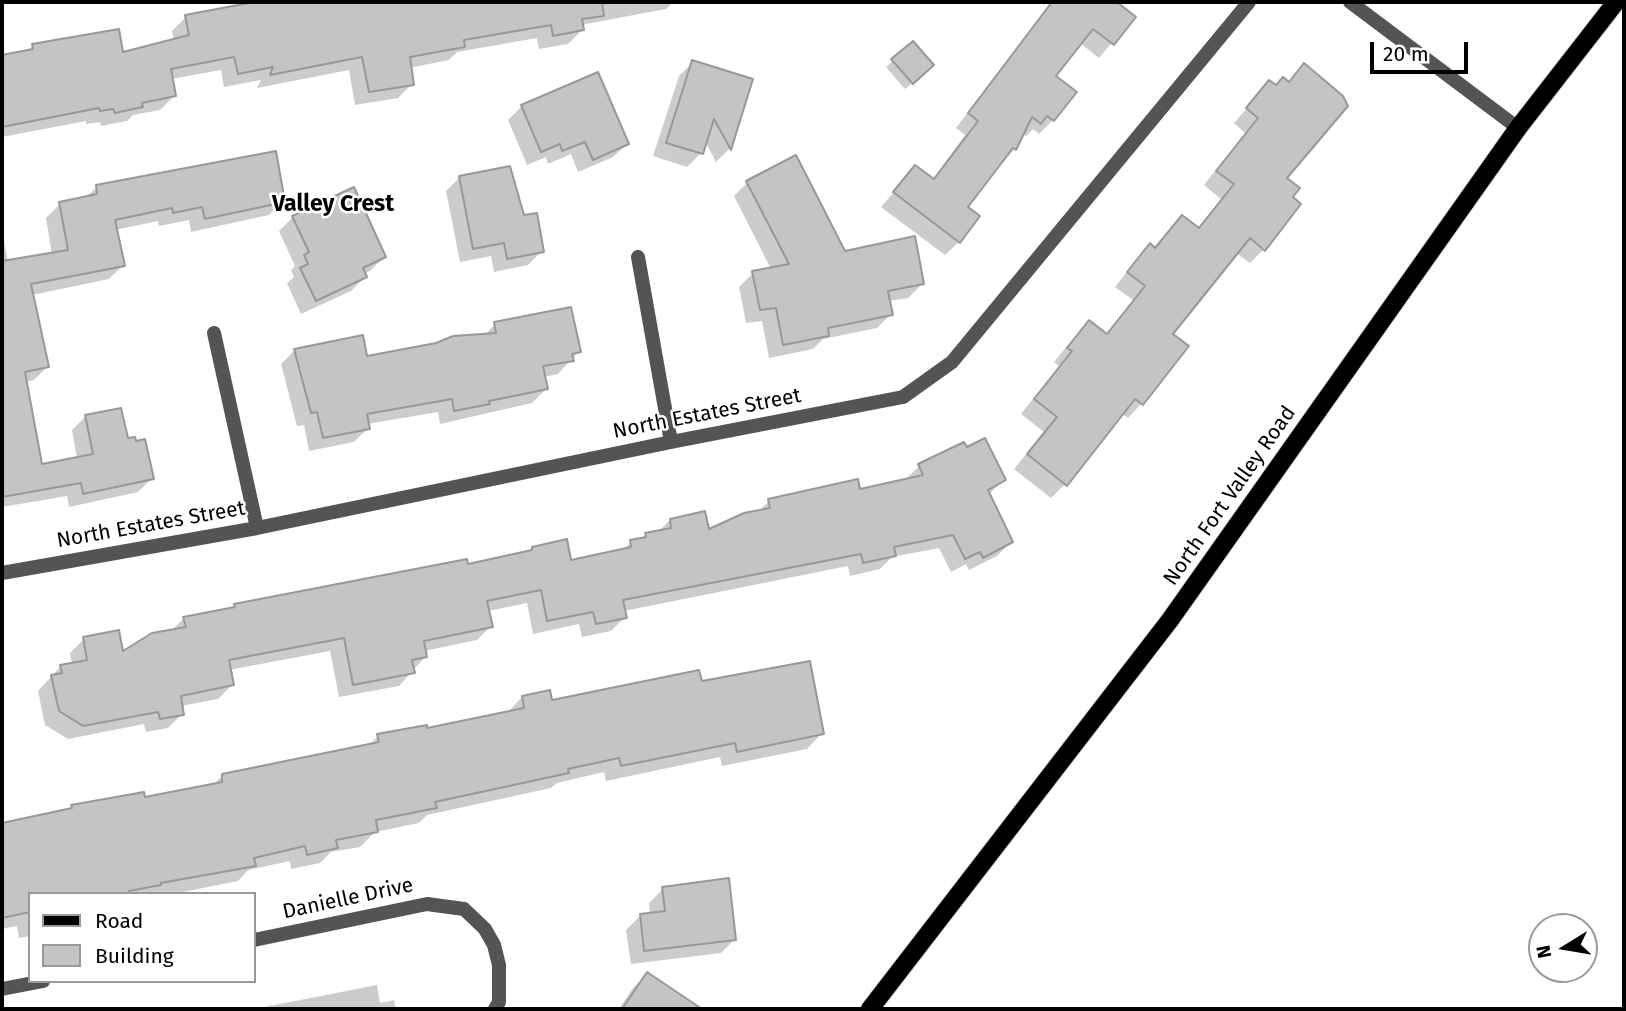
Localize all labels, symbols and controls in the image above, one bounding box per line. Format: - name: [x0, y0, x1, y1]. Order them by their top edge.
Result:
- scale bar: [1374, 28, 1472, 72]
- text: 20 m: [1383, 41, 1429, 67]
- district label: Valley Crest: [272, 191, 394, 219]
- street label: North Estates Street: [611, 383, 803, 445]
- street label: North Fort Valley Road: [1159, 401, 1301, 591]
- street label: North Estates Street: [55, 496, 247, 554]
- street label: Danielle Drive: [280, 873, 416, 925]
- legend: [28, 892, 256, 983]
- text: Road: [95, 908, 143, 934]
- north arrow: [1528, 913, 1598, 983]
- text: Building: [95, 943, 174, 969]
- text: N: [1531, 943, 1556, 960]

